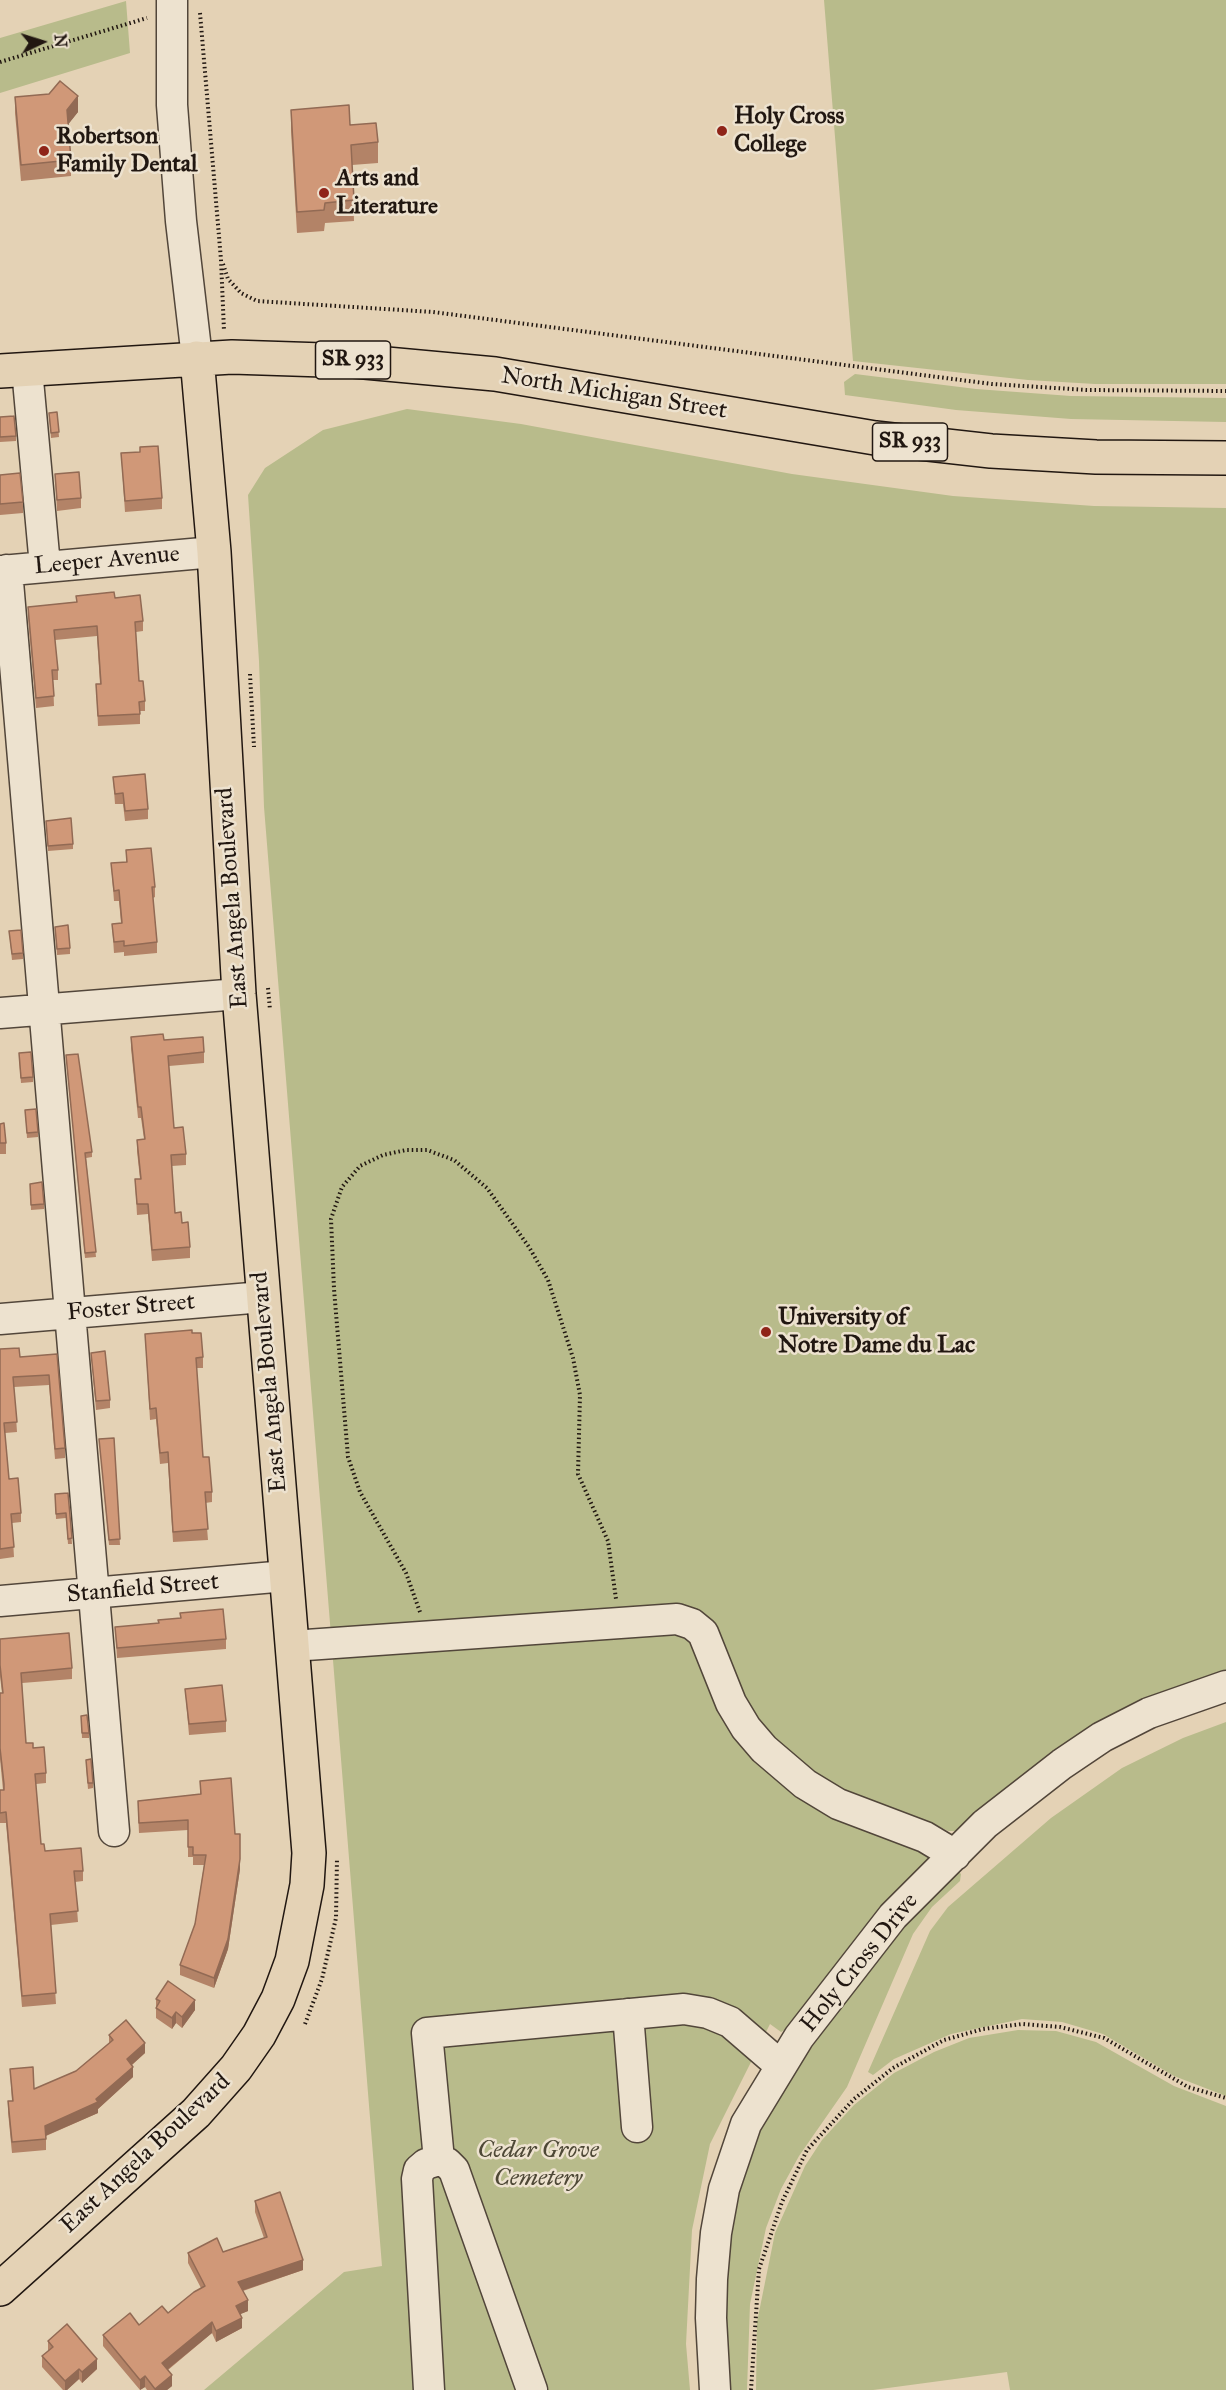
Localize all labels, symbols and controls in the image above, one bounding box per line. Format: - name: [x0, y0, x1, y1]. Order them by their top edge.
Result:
- north arrow: [12, 12, 72, 72]
- text: N: [51, 33, 70, 48]
- place label: Holy Cross College: [734, 103, 844, 159]
- place label: Robertson Family Dental: [56, 123, 197, 179]
- marker: Holy Cross College: [715, 124, 729, 138]
- marker: Robertson Family Dental: [37, 144, 51, 158]
- place label: Arts and Literature: [336, 165, 438, 221]
- marker: Arts and Literature: [317, 186, 331, 200]
- road number: SR 933: [316, 341, 391, 379]
- street label: North Michigan Street: [499, 362, 729, 426]
- road number: SR 933: [872, 423, 948, 461]
- street label: Leeper Avenue: [33, 540, 181, 582]
- street label: East Angela Boulevard: [211, 786, 255, 1010]
- street label: East Angela Boulevard: [246, 1270, 294, 1494]
- street label: Foster Street: [66, 1288, 196, 1328]
- place label: University of Notre Dame du Lac: [778, 1304, 975, 1360]
- marker: University of Notre Dame du Lac: [759, 1325, 773, 1339]
- street label: Stanfield Street: [66, 1568, 220, 1610]
- street label: Holy Cross Drive: [795, 1888, 925, 2038]
- street label: East Angela Boulevard: [55, 2068, 237, 2240]
- park label: Cedar Grove Cemetery: [477, 2137, 599, 2193]

